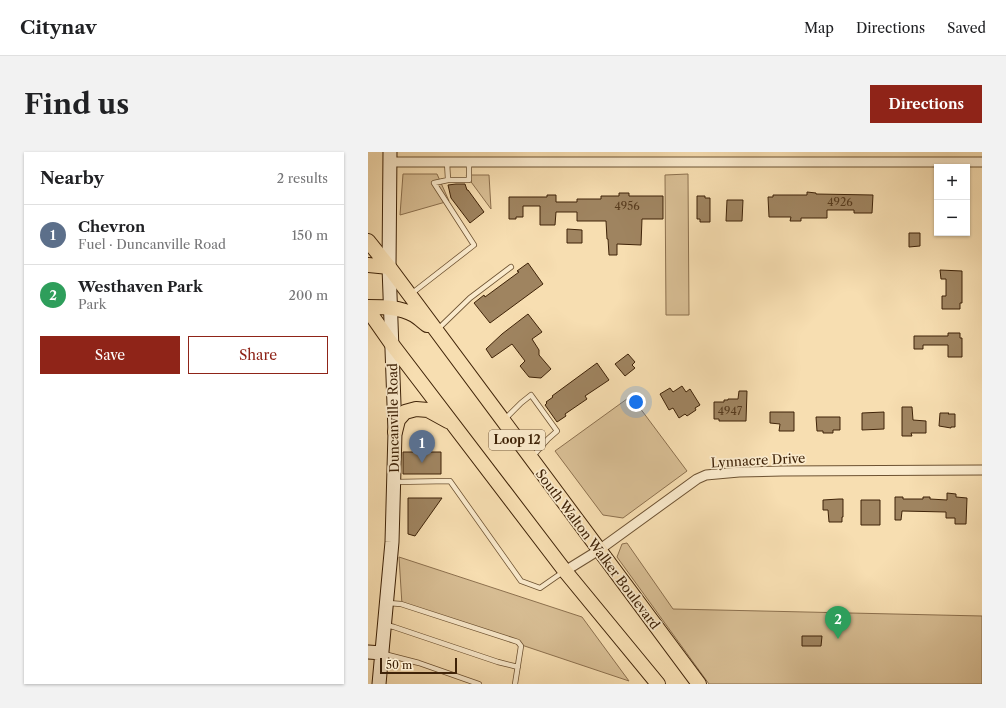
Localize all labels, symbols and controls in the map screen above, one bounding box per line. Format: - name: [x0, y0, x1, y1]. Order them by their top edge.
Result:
- text: Citynav: [20, 16, 97, 39]
- text: Map: [804, 19, 834, 37]
- text: Directions: [856, 19, 925, 37]
- text: Saved: [947, 19, 986, 37]
- button: Directions: [870, 85, 982, 123]
- text: Find us: [24, 87, 129, 121]
- map controls: [934, 164, 970, 236]
- button: +: [934, 164, 970, 200]
- text: Nearby: [40, 168, 104, 188]
- text: 2 results: [277, 170, 328, 186]
- house number: 4926: [827, 195, 853, 209]
- house number: 4956: [614, 199, 640, 213]
- button: −: [934, 200, 970, 236]
- text: Chevron: [78, 217, 145, 236]
- text: 1: [50, 227, 56, 243]
- text: 150 m: [292, 227, 328, 243]
- text: Fuel · Duncanville Road: [78, 236, 226, 252]
- text: Westhaven Park: [78, 277, 203, 296]
- text: 2: [49, 287, 57, 303]
- text: 200 m: [288, 287, 328, 303]
- text: Park: [78, 296, 106, 312]
- button: Save: [40, 336, 180, 374]
- button: Share: [188, 336, 328, 374]
- street label: Duncanville Road: [384, 363, 402, 473]
- your location: [626, 392, 646, 412]
- house number: 4947: [718, 404, 743, 418]
- pin: 1: [409, 430, 435, 463]
- road number: Loop 12: [489, 430, 545, 450]
- street label: Lynnacre Drive: [710, 450, 806, 470]
- street label: South Walton Walker Boulevard: [533, 466, 664, 632]
- pin: 2: [825, 606, 851, 639]
- scale bar: [380, 656, 457, 675]
- text: 50 m: [386, 658, 412, 672]

